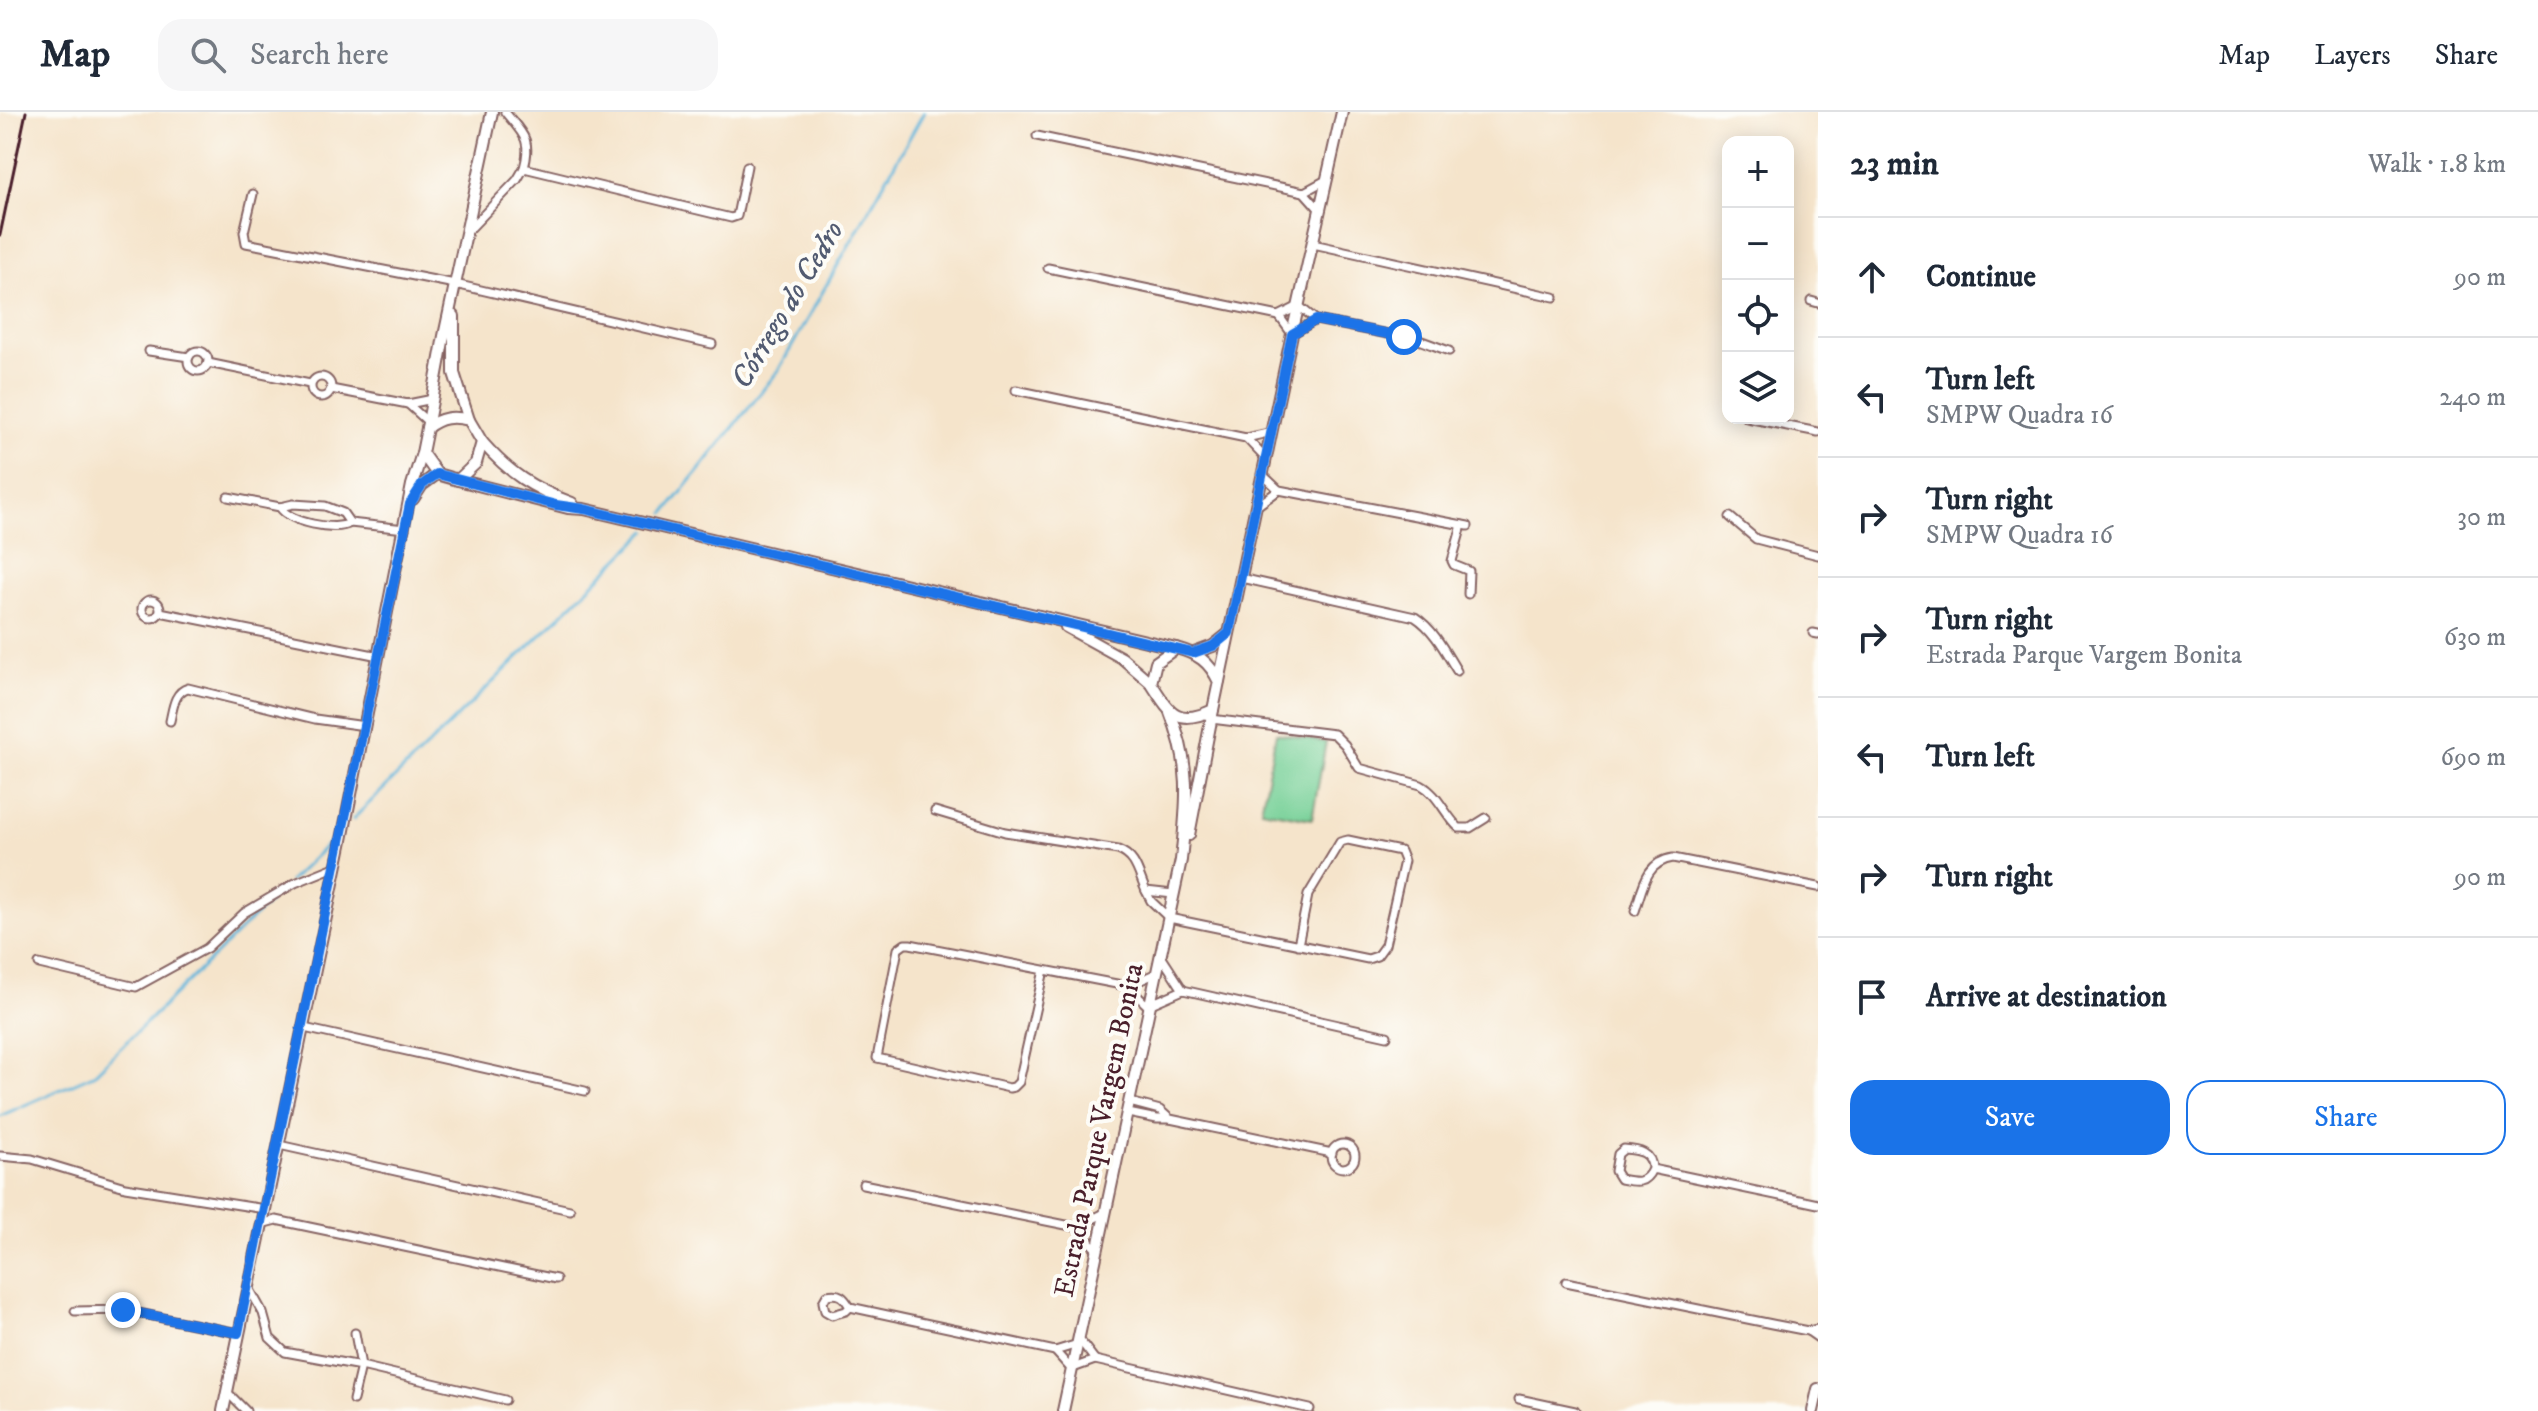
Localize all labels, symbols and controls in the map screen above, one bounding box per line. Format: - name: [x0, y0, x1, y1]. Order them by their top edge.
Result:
- search box: [158, 19, 718, 91]
- text: Map: [40, 31, 110, 79]
- icon: search: [186, 33, 230, 77]
- text: Search here: [250, 37, 389, 74]
- text: Map: [2219, 38, 2270, 73]
- text: Layers: [2314, 38, 2391, 73]
- text: Share: [2435, 38, 2498, 73]
- map controls: [1722, 136, 1794, 424]
- button: +: [1722, 136, 1794, 208]
- text: 23 min: [1850, 143, 1939, 185]
- text: Walk · 1.8 km: [2368, 148, 2506, 181]
- button: −: [1722, 208, 1794, 280]
- water label: Córrego do Cedro: [723, 214, 853, 396]
- icon: ahead: [1850, 255, 1894, 299]
- text: Continue: [1926, 259, 2036, 296]
- text: 90 m: [2454, 261, 2506, 294]
- button: locate: [1722, 280, 1794, 352]
- route start: [1386, 319, 1422, 355]
- button: layers: [1722, 352, 1794, 424]
- text: Turn left: [1926, 362, 2035, 399]
- icon: left: [1850, 375, 1894, 419]
- text: 240 m: [2439, 381, 2506, 414]
- text: SMPW Quadra 16: [1926, 399, 2113, 432]
- text: Turn right: [1926, 482, 2053, 519]
- icon: right: [1850, 495, 1894, 539]
- text: 30 m: [2457, 501, 2506, 534]
- text: SMPW Quadra 16: [1926, 519, 2113, 552]
- text: Turn right: [1926, 602, 2053, 639]
- icon: right: [1850, 615, 1894, 659]
- text: 630 m: [2444, 621, 2506, 654]
- text: Estrada Parque Vargem Bonita: [1926, 639, 2242, 672]
- icon: left: [1850, 735, 1894, 779]
- text: Turn left: [1926, 739, 2035, 776]
- text: 690 m: [2440, 741, 2506, 774]
- icon: right: [1850, 855, 1894, 899]
- text: Turn right: [1926, 859, 2053, 896]
- text: 90 m: [2454, 861, 2506, 894]
- street label: Estrada Parque Vargem Bonita: [1047, 960, 1152, 1300]
- icon: arrive: [1850, 975, 1894, 1019]
- text: Arrive at destination: [1926, 979, 2167, 1016]
- button: Save: [1850, 1080, 2170, 1155]
- button: Share: [2186, 1080, 2506, 1155]
- route end: [105, 1292, 141, 1328]

